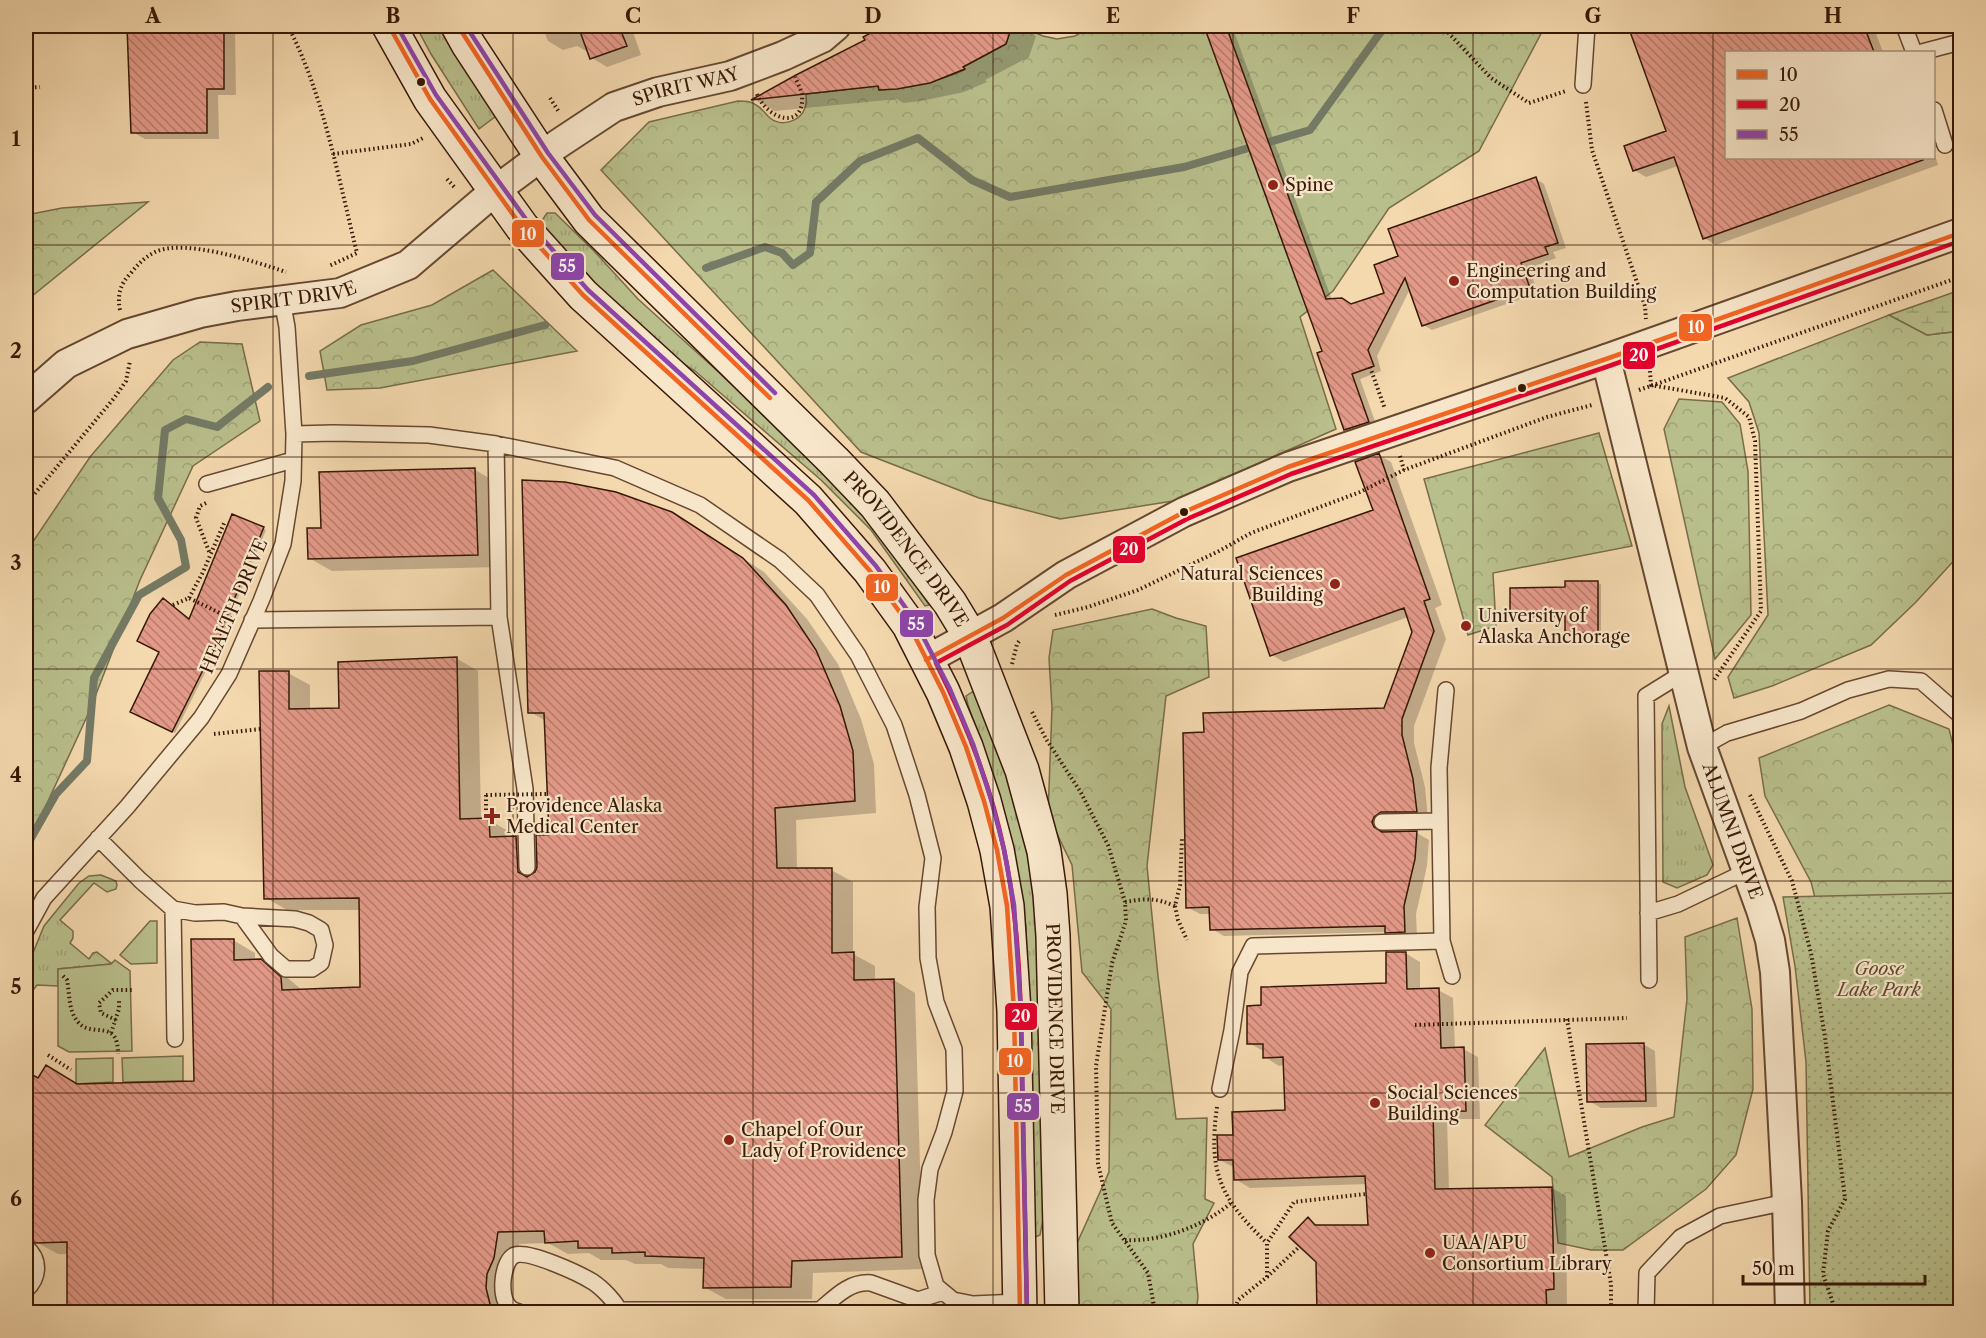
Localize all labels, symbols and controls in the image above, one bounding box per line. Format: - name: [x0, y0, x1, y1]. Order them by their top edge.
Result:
- text: A: [144, 4, 161, 28]
- text: B: [386, 4, 401, 28]
- text: C: [625, 4, 641, 28]
- text: D: [864, 4, 882, 28]
- text: E: [1106, 4, 1120, 28]
- text: F: [1346, 4, 1360, 28]
- text: G: [1585, 4, 1602, 28]
- text: H: [1824, 4, 1842, 28]
- legend: [1725, 51, 1935, 159]
- street label: SPIRIT WAY: [630, 62, 744, 111]
- text: 10: [1779, 64, 1798, 86]
- unlabelled marker: [415, 76, 427, 88]
- text: 20: [1779, 94, 1801, 116]
- text: 55: [1779, 124, 1799, 146]
- text: 1: [12, 127, 21, 151]
- place label: Spine: [1285, 174, 1334, 196]
- marker: Spine: [1266, 178, 1280, 192]
- line badge: 10: [511, 219, 545, 248]
- text: 10: [519, 224, 537, 244]
- line badge: 55: [550, 252, 585, 281]
- text: 55: [558, 256, 576, 276]
- place label: Engineering and Computation Building: [1466, 260, 1657, 303]
- marker: Engineering and Computation Building: [1447, 274, 1461, 288]
- street label: SPIRIT DRIVE: [229, 276, 360, 318]
- line badge: 10: [1678, 313, 1713, 342]
- text: 10: [1687, 317, 1705, 337]
- text: 2: [10, 339, 22, 363]
- line badge: 20: [1622, 341, 1656, 370]
- text: 20: [1629, 345, 1649, 365]
- unlabelled marker: [1516, 382, 1528, 394]
- street label: PROVIDENCE DRIVE: [839, 467, 973, 631]
- unlabelled marker: [1178, 506, 1190, 518]
- street label: HEALTH DRIVE: [196, 535, 272, 677]
- line badge: 20: [1112, 535, 1146, 564]
- text: 20: [1119, 539, 1139, 559]
- text: 3: [10, 551, 22, 575]
- place label: Natural Sciences Building: [1180, 563, 1323, 606]
- line badge: 10: [865, 573, 899, 602]
- text: 10: [873, 577, 891, 597]
- marker: Natural Sciences Building: [1328, 577, 1342, 591]
- place label: University of Alaska Anchorage: [1477, 605, 1630, 648]
- line badge: 55: [899, 609, 934, 638]
- text: 55: [907, 614, 925, 634]
- marker: University of Alaska Anchorage: [1459, 619, 1473, 633]
- street label: ALUMNI DRIVE: [1697, 759, 1767, 902]
- text: 4: [10, 763, 22, 787]
- place label: Providence Alaska Medical Center: [506, 795, 663, 838]
- marker: Providence Alaska Medical Center: [483, 807, 501, 825]
- street label: PROVIDENCE DRIVE: [1041, 922, 1068, 1115]
- park label: Goose Lake Park: [1835, 958, 1921, 1001]
- text: 5: [10, 975, 22, 999]
- line badge: 20: [1004, 1002, 1038, 1031]
- text: 20: [1011, 1006, 1031, 1026]
- line badge: 10: [998, 1047, 1032, 1076]
- text: 10: [1006, 1051, 1024, 1071]
- place label: Social Sciences Building: [1387, 1082, 1518, 1125]
- line badge: 55: [1006, 1092, 1040, 1121]
- text: 55: [1014, 1096, 1032, 1116]
- marker: Social Sciences Building: [1368, 1096, 1382, 1110]
- place label: Chapel of Our Lady of Providence: [741, 1119, 906, 1162]
- marker: Chapel of Our Lady of Providence: [722, 1133, 736, 1147]
- text: 6: [10, 1187, 22, 1211]
- place label: UAA/APU Consortium Library: [1442, 1232, 1613, 1275]
- marker: UAA/APU Consortium Library: [1423, 1246, 1437, 1260]
- scale bar: [1743, 1248, 1924, 1286]
- text: 50 m: [1752, 1258, 1795, 1280]

